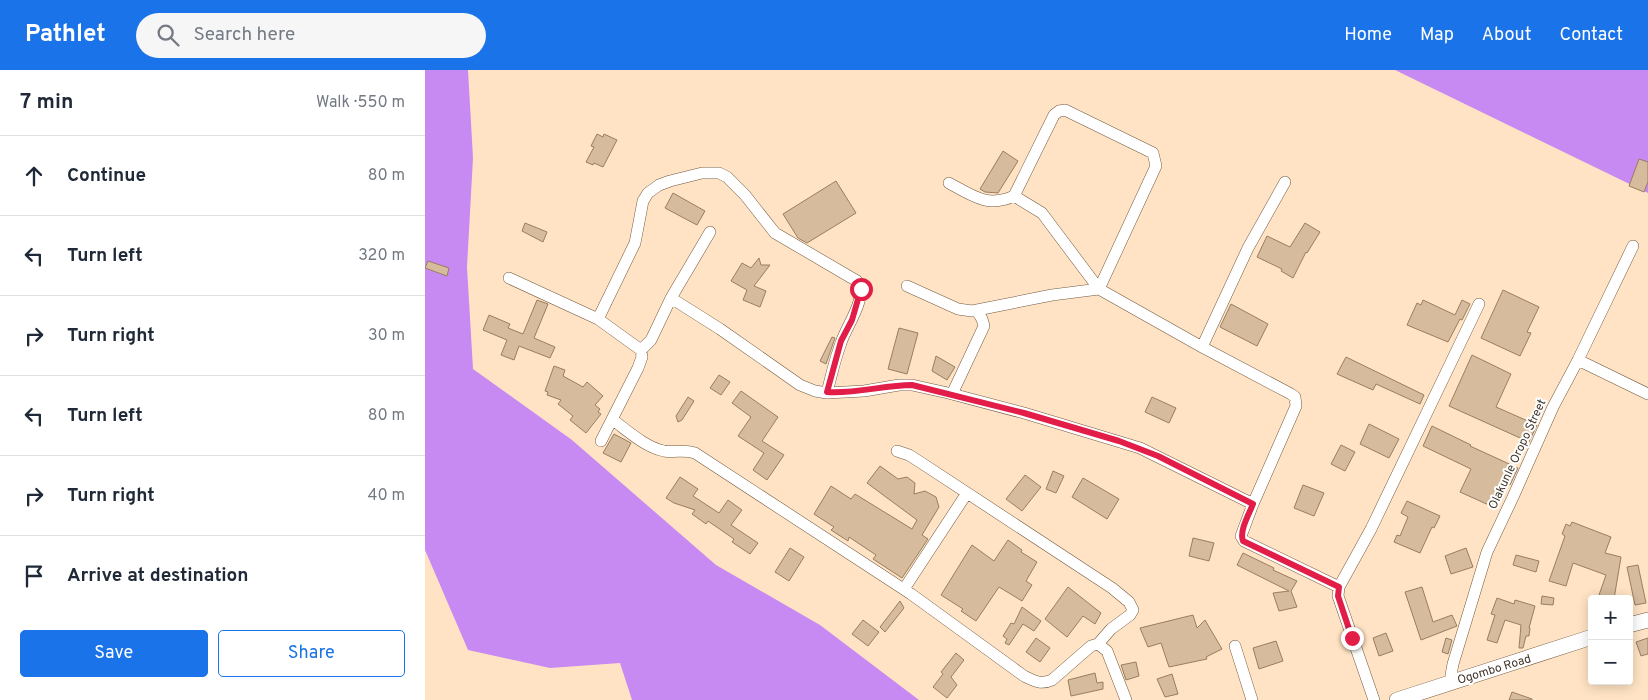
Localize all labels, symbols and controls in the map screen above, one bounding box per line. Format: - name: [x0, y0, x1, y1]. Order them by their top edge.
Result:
- search box: [136, 13, 486, 58]
- text: Pathlet: [25, 20, 106, 50]
- icon: search: [154, 21, 182, 49]
- text: Search here: [194, 23, 295, 47]
- text: Home: [1344, 24, 1392, 47]
- text: Map: [1420, 24, 1454, 47]
- text: About: [1482, 24, 1531, 47]
- text: Contact: [1559, 24, 1623, 47]
- text: 7 min: [20, 89, 73, 116]
- text: Walk · 550 m: [316, 93, 405, 113]
- icon: ahead: [20, 162, 48, 190]
- text: Continue: [67, 164, 146, 188]
- text: 80 m: [368, 166, 405, 186]
- icon: left: [20, 242, 48, 270]
- text: Turn left: [67, 244, 143, 268]
- text: 320 m: [358, 246, 405, 266]
- route start: [850, 278, 873, 301]
- icon: right: [20, 322, 48, 350]
- text: Turn right: [67, 324, 155, 348]
- text: 30 m: [368, 326, 405, 346]
- street label: Olakunle Oropo Street: [1485, 397, 1550, 512]
- icon: left: [20, 402, 48, 430]
- text: Turn left: [67, 404, 143, 428]
- text: 80 m: [368, 406, 405, 426]
- icon: right: [20, 482, 48, 510]
- text: Turn right: [67, 484, 155, 508]
- text: 40 m: [367, 486, 405, 506]
- icon: arrive: [20, 562, 48, 590]
- text: Arrive at destination: [67, 564, 248, 588]
- map controls: [1588, 595, 1633, 685]
- button: +: [1588, 595, 1633, 640]
- route end: [1341, 627, 1364, 650]
- button: Save: [20, 630, 208, 677]
- button: Share: [218, 630, 405, 677]
- button: −: [1588, 640, 1633, 685]
- street label: Ogombo Road: [1455, 651, 1533, 689]

